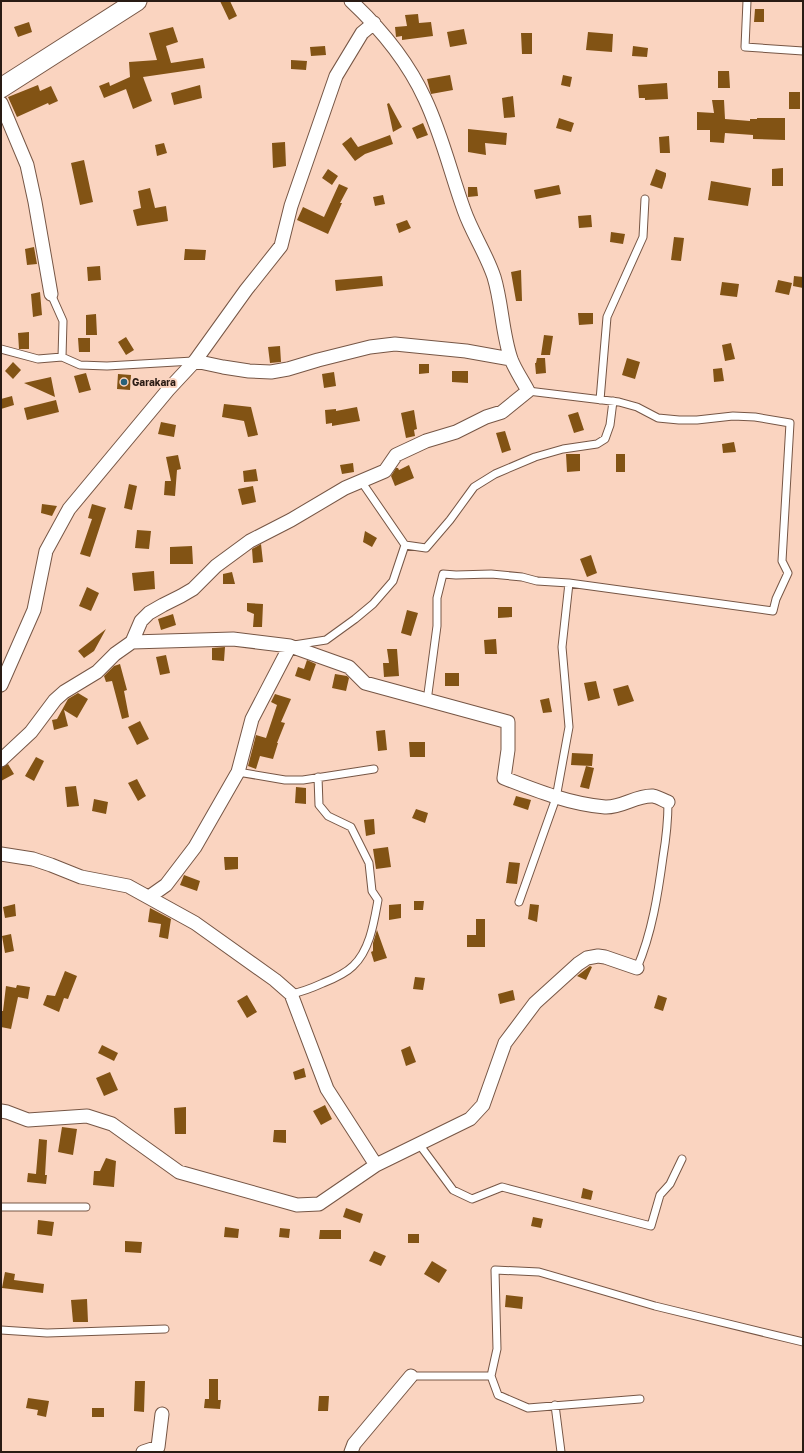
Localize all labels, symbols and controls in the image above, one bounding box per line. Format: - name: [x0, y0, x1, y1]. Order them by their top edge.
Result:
- place label: Garakara: [132, 376, 176, 388]
- marker: Garakara: [119, 377, 129, 387]

